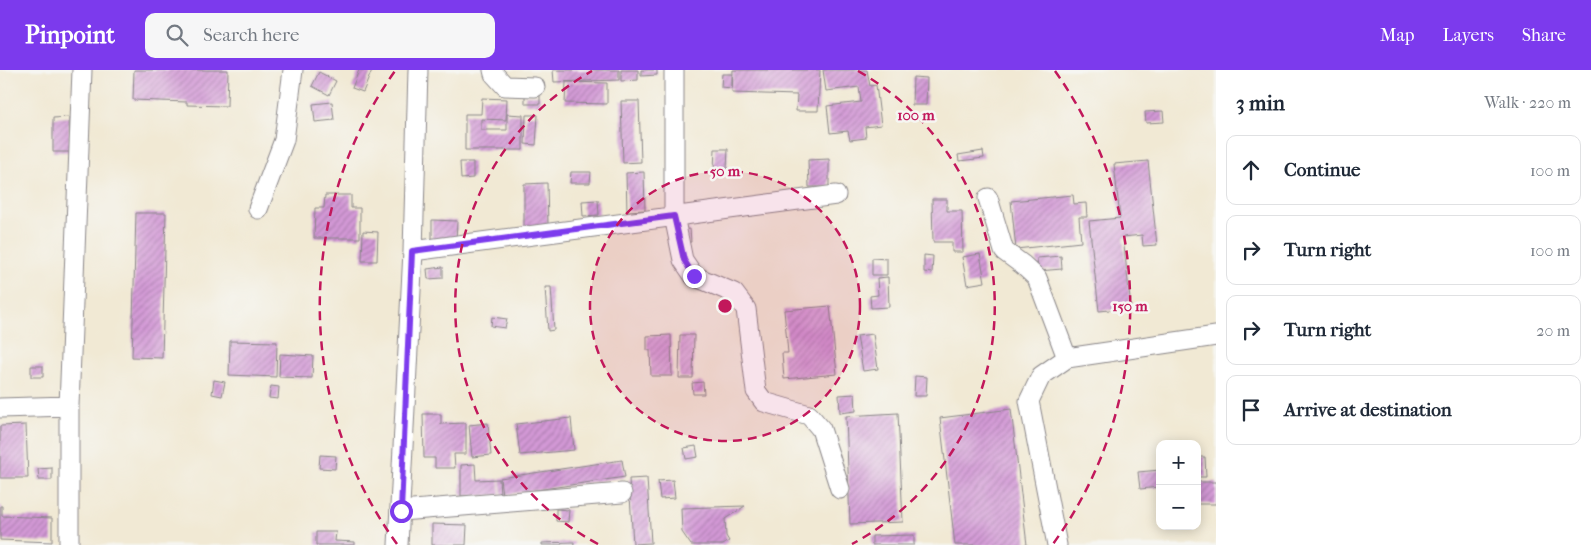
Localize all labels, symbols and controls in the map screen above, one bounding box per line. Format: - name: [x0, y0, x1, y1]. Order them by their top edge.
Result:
- search box: [145, 13, 495, 58]
- text: Pinpoint: [25, 21, 115, 49]
- icon: search: [163, 21, 191, 49]
- text: Search here: [203, 24, 299, 46]
- text: Map: [1380, 25, 1414, 46]
- text: Layers: [1442, 25, 1494, 46]
- text: Share: [1522, 25, 1566, 46]
- text: 3 min: [1236, 91, 1285, 115]
- text: Walk · 220 m: [1484, 93, 1571, 112]
- text: 100 m: [897, 106, 935, 124]
- icon: ahead: [1237, 156, 1265, 184]
- text: Continue: [1284, 159, 1360, 181]
- text: 100 m: [1530, 161, 1570, 180]
- text: 50 m: [710, 162, 741, 180]
- icon: right: [1237, 236, 1265, 264]
- text: Turn right: [1284, 239, 1371, 261]
- text: 100 m: [1530, 241, 1570, 260]
- route end: [683, 265, 706, 288]
- centre of rings: [716, 297, 734, 315]
- text: 150 m: [1112, 297, 1148, 315]
- icon: right: [1237, 316, 1265, 344]
- text: Turn right: [1284, 319, 1371, 341]
- text: 20 m: [1536, 321, 1570, 340]
- icon: arrive: [1237, 396, 1265, 424]
- text: Arrive at destination: [1284, 399, 1452, 421]
- map controls: [1156, 440, 1201, 530]
- button: +: [1156, 440, 1201, 485]
- button: −: [1156, 485, 1201, 530]
- route start: [390, 500, 413, 523]

